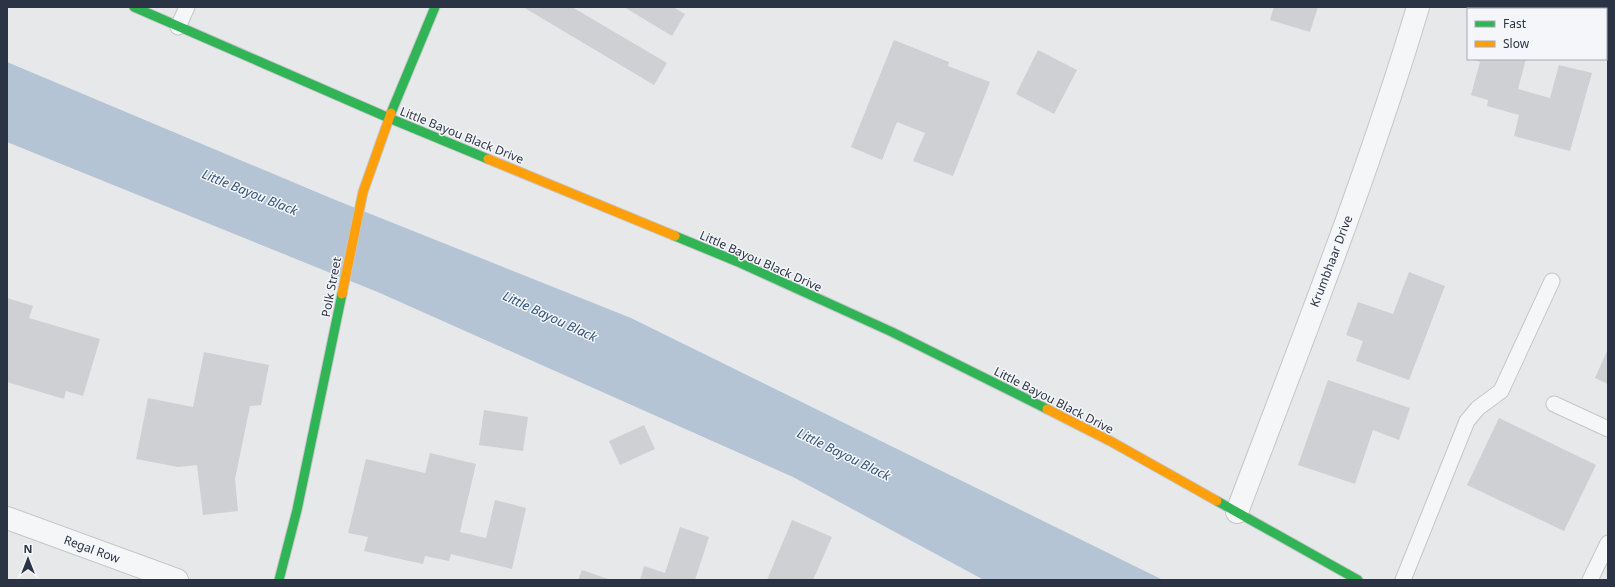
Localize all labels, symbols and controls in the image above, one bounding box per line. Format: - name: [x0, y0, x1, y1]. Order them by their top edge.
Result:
- legend: [1467, 8, 1607, 60]
- text: Fast: [1503, 15, 1527, 32]
- text: Slow: [1503, 35, 1530, 52]
- street label: Little Bayou Black Drive: [398, 102, 527, 168]
- water label: Little Bayou Black: [199, 165, 301, 220]
- street label: Krumbhaar Drive: [1306, 212, 1356, 309]
- street label: Little Bayou Black Drive: [697, 226, 825, 296]
- street label: Polk Street: [317, 255, 345, 318]
- water label: Little Bayou Black: [500, 286, 600, 346]
- street label: Little Bayou Black Drive: [991, 362, 1117, 438]
- water label: Little Bayou Black: [794, 424, 894, 485]
- street label: Regal Row: [62, 531, 123, 567]
- north arrow: [8, 539, 48, 579]
- text: N: [24, 541, 32, 556]

